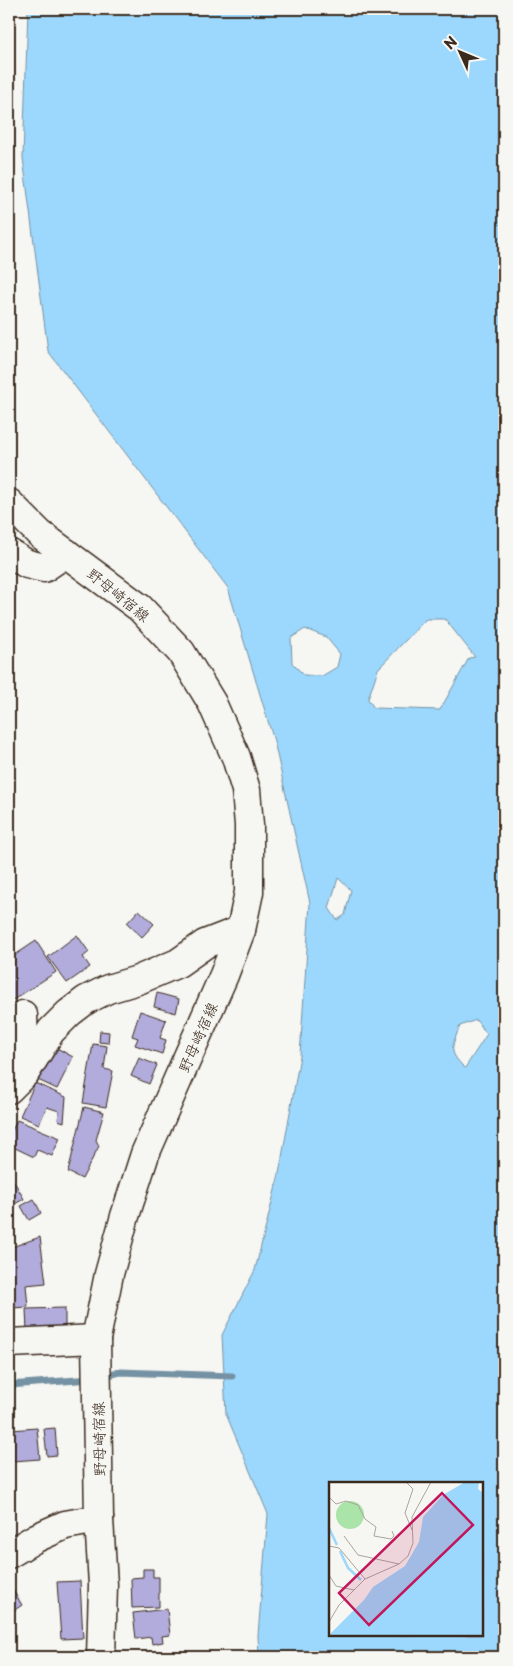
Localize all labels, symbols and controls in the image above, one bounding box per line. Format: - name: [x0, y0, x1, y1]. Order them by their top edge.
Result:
- north arrow: [436, 28, 486, 78]
- text: N: [439, 31, 462, 54]
- street label: 野母崎宿線: [83, 561, 155, 627]
- street label: 野母崎宿線: [171, 998, 223, 1076]
- street label: 野母崎宿線: [86, 1401, 110, 1477]
- inset map: [329, 1482, 483, 1636]

